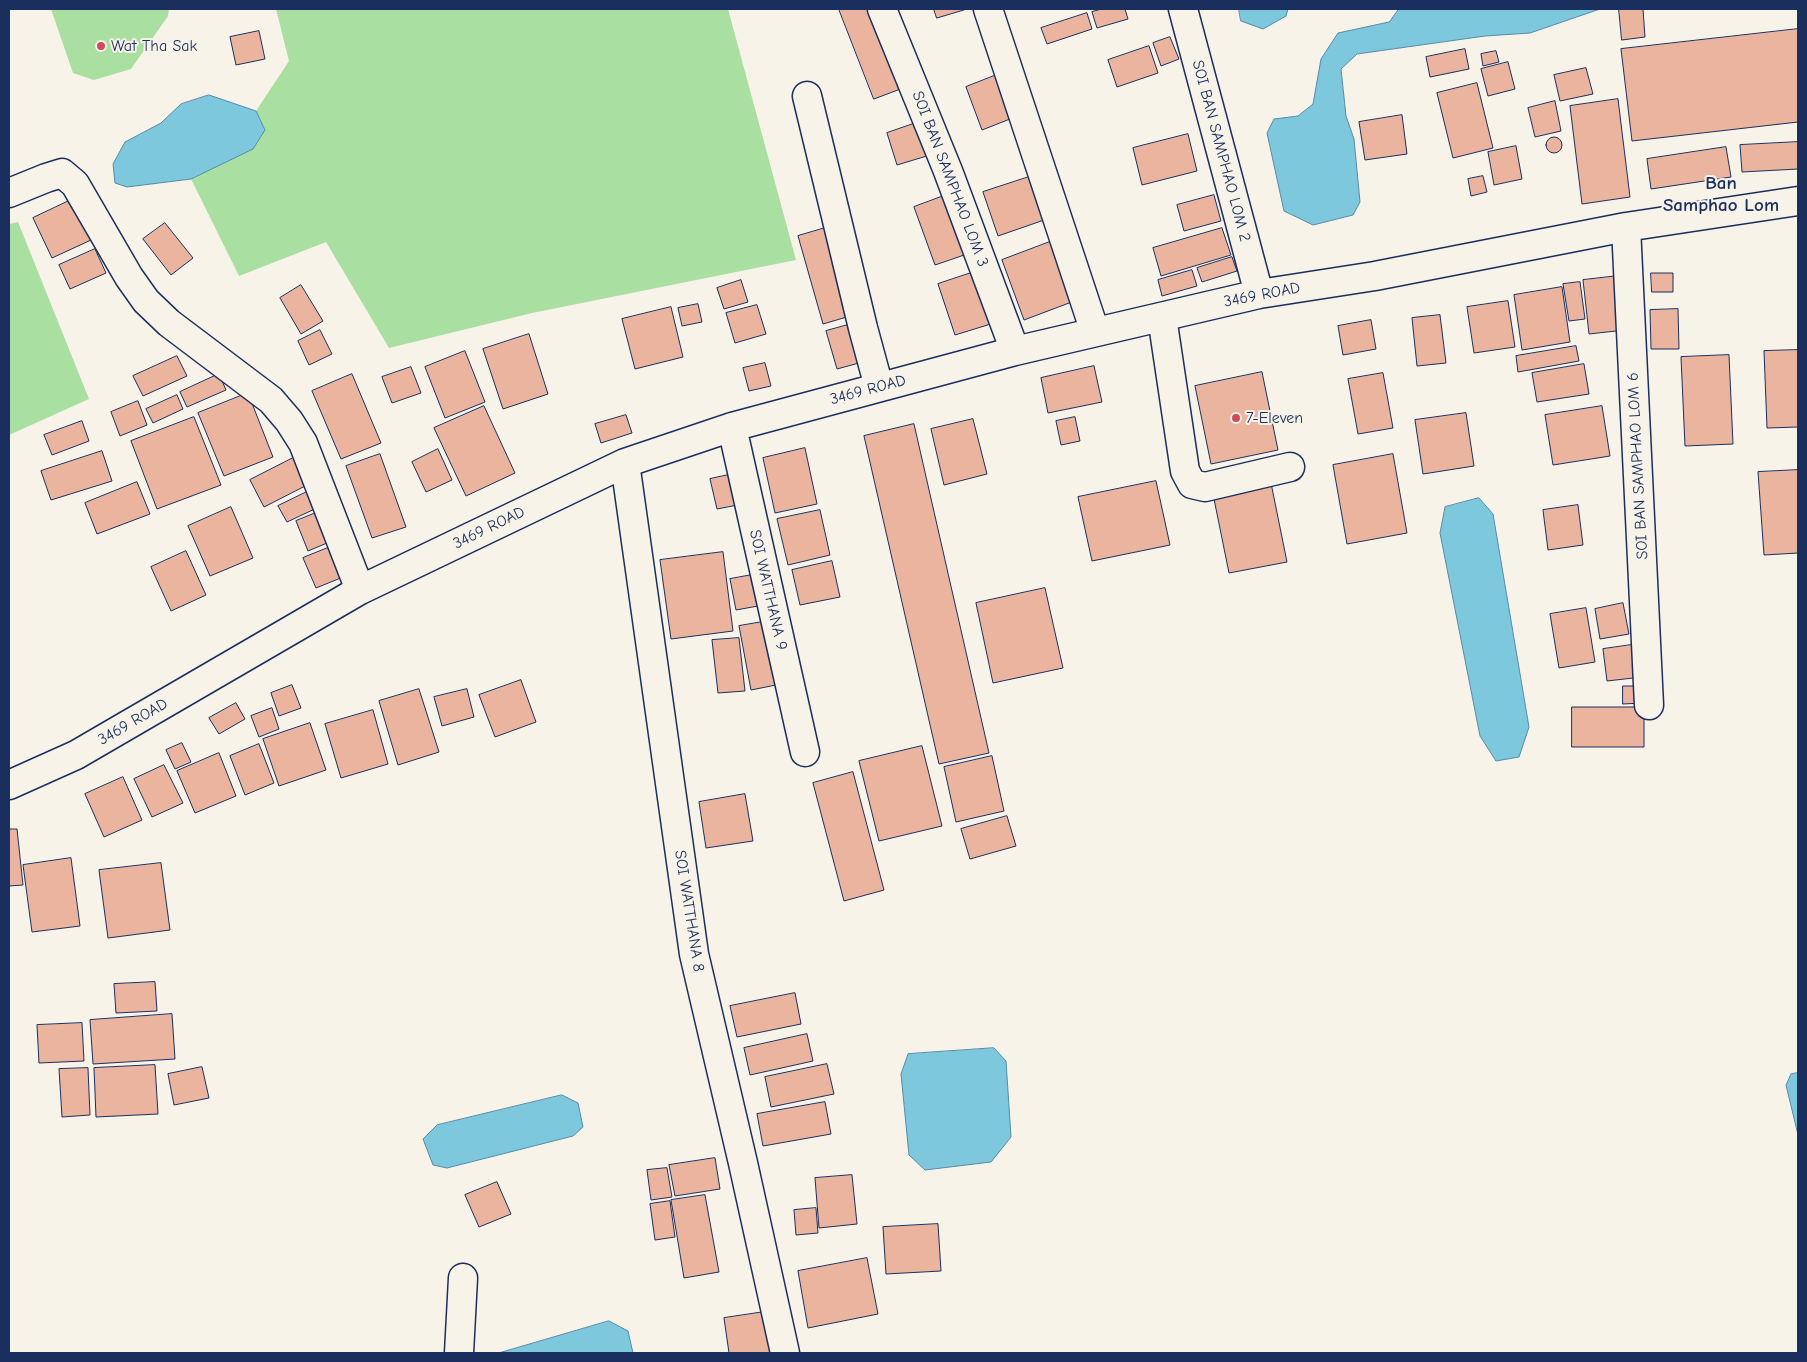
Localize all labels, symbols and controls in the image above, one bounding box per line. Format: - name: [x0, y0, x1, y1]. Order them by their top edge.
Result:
- place label: Wat Tha Sak: [111, 36, 197, 56]
- marker: Wat Tha Sak: [95, 40, 107, 52]
- street label: SOI BAN SAMPHAO LOM 2: [1188, 58, 1254, 244]
- street label: SOI BAN SAMPHAO LOM 3: [908, 88, 992, 270]
- district label: Ban Samphao Lom: [1663, 173, 1779, 217]
- street label: 3469 ROAD: [1222, 278, 1302, 312]
- street label: 3469 ROAD: [828, 371, 908, 409]
- street label: SOI BAN SAMPHAO LOM 6: [1624, 372, 1652, 560]
- place label: 7-Eleven: [1246, 408, 1303, 428]
- marker: 7-Eleven: [1230, 412, 1242, 424]
- street label: 3469 ROAD: [450, 502, 528, 554]
- street label: SOI WATTHANA 9: [745, 528, 791, 652]
- street label: 3469 ROAD: [95, 694, 171, 750]
- street label: SOI WATTHANA 8: [670, 849, 708, 973]

